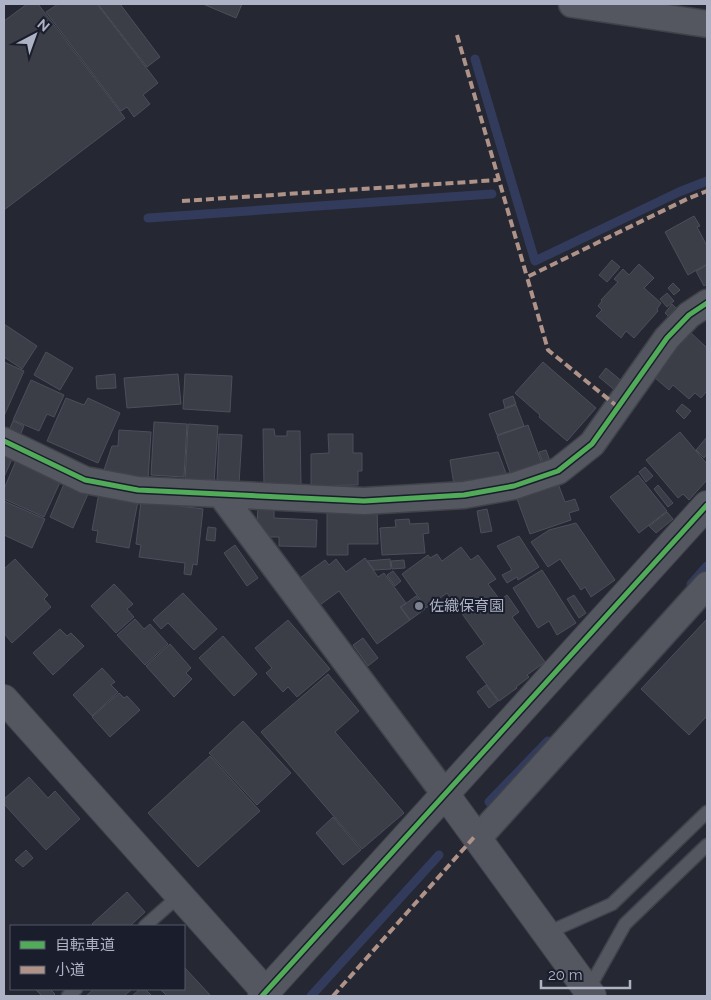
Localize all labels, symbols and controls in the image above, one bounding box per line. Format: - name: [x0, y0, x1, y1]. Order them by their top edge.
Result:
- north arrow: [10, 10, 60, 60]
- text: N: [34, 16, 53, 35]
- place label: 佐織保育園: [429, 597, 504, 615]
- marker: 佐織保育園: [413, 600, 425, 612]
- legend: [10, 925, 185, 990]
- text: 自転車道: [55, 936, 115, 954]
- scale bar: [541, 958, 630, 990]
- text: 小道: [55, 961, 85, 979]
- text: 20 m: [548, 966, 583, 984]

